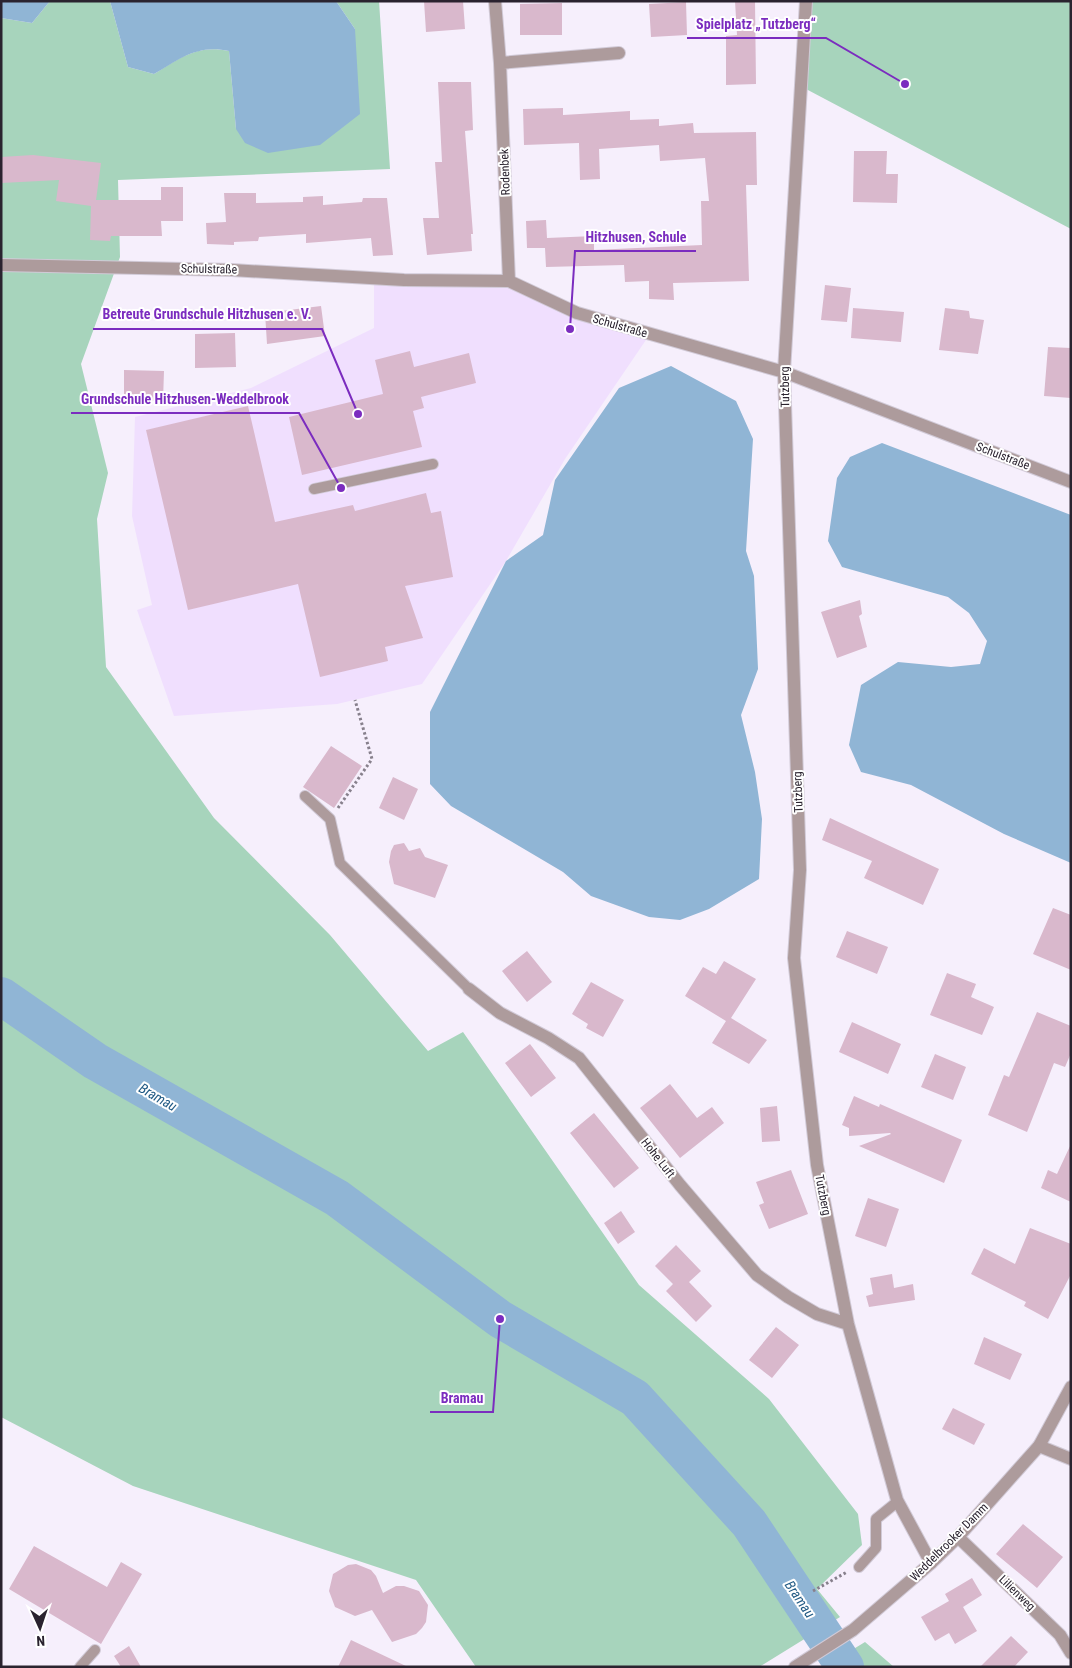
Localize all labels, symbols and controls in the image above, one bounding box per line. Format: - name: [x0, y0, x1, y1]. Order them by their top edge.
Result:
- callout: Spielplatz „Tutzberg“: [687, 9, 826, 38]
- text: Spielplatz „Tutzberg“: [696, 16, 816, 32]
- street label: Rodenbek: [497, 148, 513, 196]
- callout: Hitzhusen, Schule: [575, 222, 696, 251]
- text: Hitzhusen, Schule: [585, 229, 687, 245]
- street label: Schulstraße: [181, 262, 238, 276]
- callout: Betreute Grundschule Hitzhusen e. V.: [93, 300, 322, 329]
- text: Betreute Grundschule Hitzhusen e. V.: [102, 306, 312, 322]
- street label: Schulstraße: [591, 312, 649, 341]
- street label: Tutzberg: [778, 366, 792, 408]
- callout: Grundschule Hitzhusen-Weddelbrook: [71, 384, 299, 413]
- text: Grundschule Hitzhusen-Weddelbrook: [81, 391, 289, 407]
- street label: Schulstraße: [974, 439, 1032, 473]
- street label: Tutzberg: [790, 771, 806, 813]
- water label: Bramau: [136, 1080, 180, 1114]
- street label: Hohe Luft: [638, 1135, 678, 1181]
- street label: Tutzberg: [812, 1173, 834, 1217]
- callout: Bramau: [430, 1383, 493, 1412]
- text: Bramau: [441, 1390, 483, 1406]
- street label: Weddelbrooker Damm: [907, 1500, 991, 1584]
- street label: Lilienweg: [996, 1572, 1038, 1614]
- water label: Bramau: [782, 1577, 818, 1621]
- north arrow: [15, 1603, 65, 1653]
- text: N: [36, 1633, 45, 1649]

